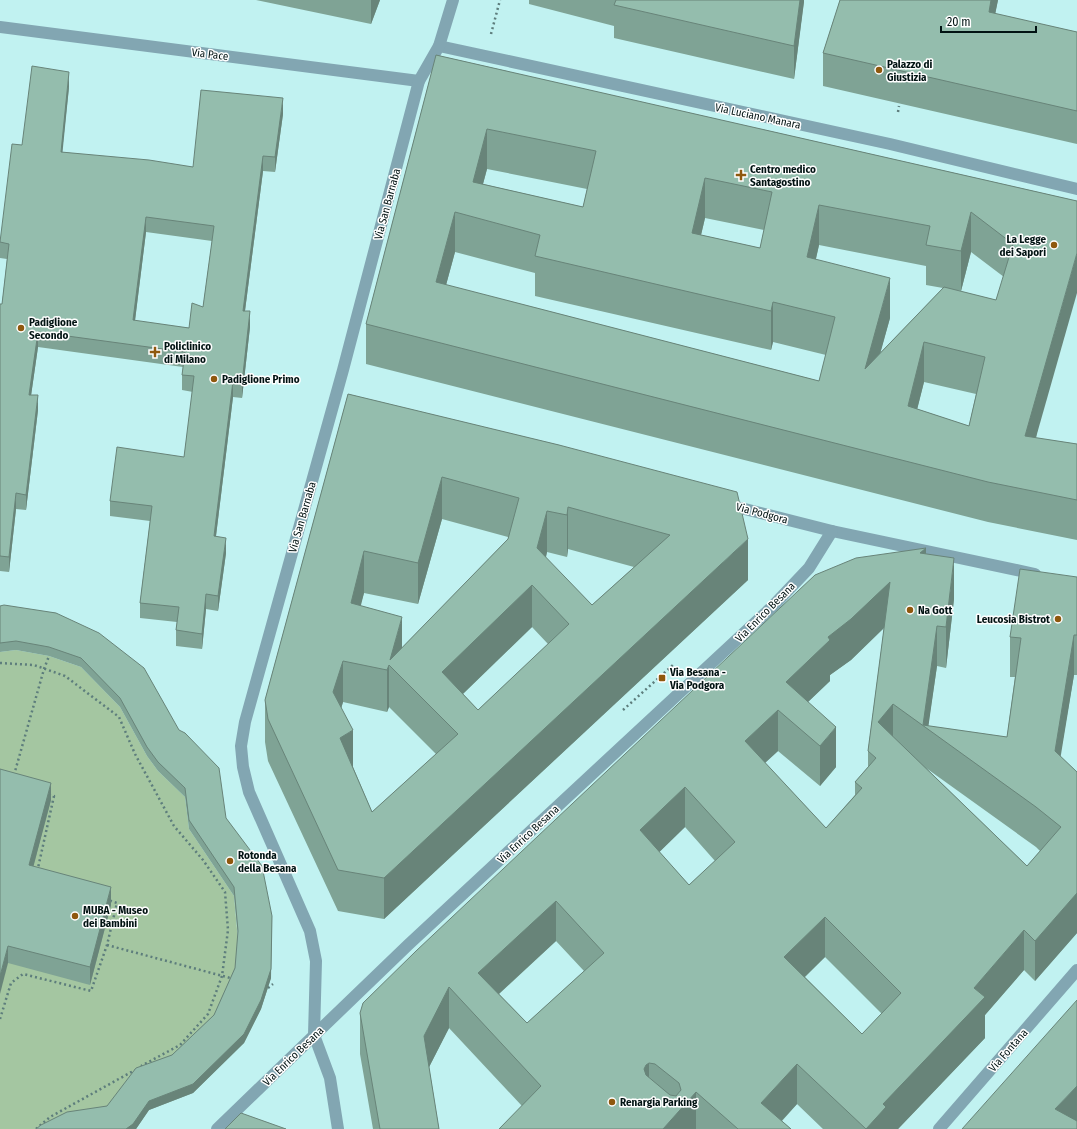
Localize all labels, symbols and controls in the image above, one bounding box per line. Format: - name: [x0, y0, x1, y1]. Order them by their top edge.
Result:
- scale bar: [941, 8, 1036, 34]
- text: 20 m: [947, 15, 971, 29]
- street label: Via Pace: [191, 46, 229, 63]
- place label: Palazzo di Giustizia: [887, 58, 932, 84]
- marker: Palazzo di Giustizia: [874, 65, 884, 75]
- street label: Via Luciano Manara: [714, 101, 802, 132]
- place label: Centro medico Santagostino: [750, 163, 816, 189]
- street label: Via San Barnaba: [372, 167, 403, 241]
- marker: Centro medico Santagostino: [735, 169, 747, 181]
- place label: La Legge dei Sapori: [999, 233, 1046, 259]
- marker: La Legge dei Sapori: [1049, 240, 1059, 250]
- place label: Padiglione Secondo: [29, 316, 78, 342]
- marker: Padiglione Secondo: [16, 323, 26, 333]
- place label: Policlinico di Milano: [164, 340, 211, 366]
- marker: Policlinico di Milano: [149, 346, 161, 358]
- place label: Padiglione Primo: [222, 373, 300, 386]
- marker: Padiglione Primo: [209, 374, 219, 384]
- street label: Via San Barnaba: [286, 480, 319, 554]
- street label: Via Podgora: [735, 500, 789, 527]
- street label: Via Enrico Besana: [733, 580, 798, 645]
- place label: Na Gott: [918, 604, 953, 617]
- marker: Na Gott: [905, 605, 915, 615]
- place label: Leucosia Bistrot: [977, 613, 1050, 626]
- marker: Leucosia Bistrot: [1053, 614, 1063, 624]
- place label: Via Besana - Via Podgora: [669, 666, 726, 692]
- marker: Via Besana - Via Podgora: [657, 673, 667, 683]
- street label: Via Enrico Besana: [495, 803, 562, 866]
- place label: Rotonda della Besana: [238, 849, 297, 875]
- marker: Rotonda della Besana: [225, 856, 235, 866]
- place label: MUBA - Museo dei Bambini: [83, 904, 148, 930]
- marker: MUBA - Museo dei Bambini: [70, 911, 80, 921]
- street label: Via Enrico Besana: [260, 1024, 326, 1089]
- street label: Via Fontana: [986, 1026, 1030, 1074]
- place label: Renargia Parking: [620, 1096, 698, 1109]
- marker: Renargia Parking: [607, 1097, 617, 1107]

